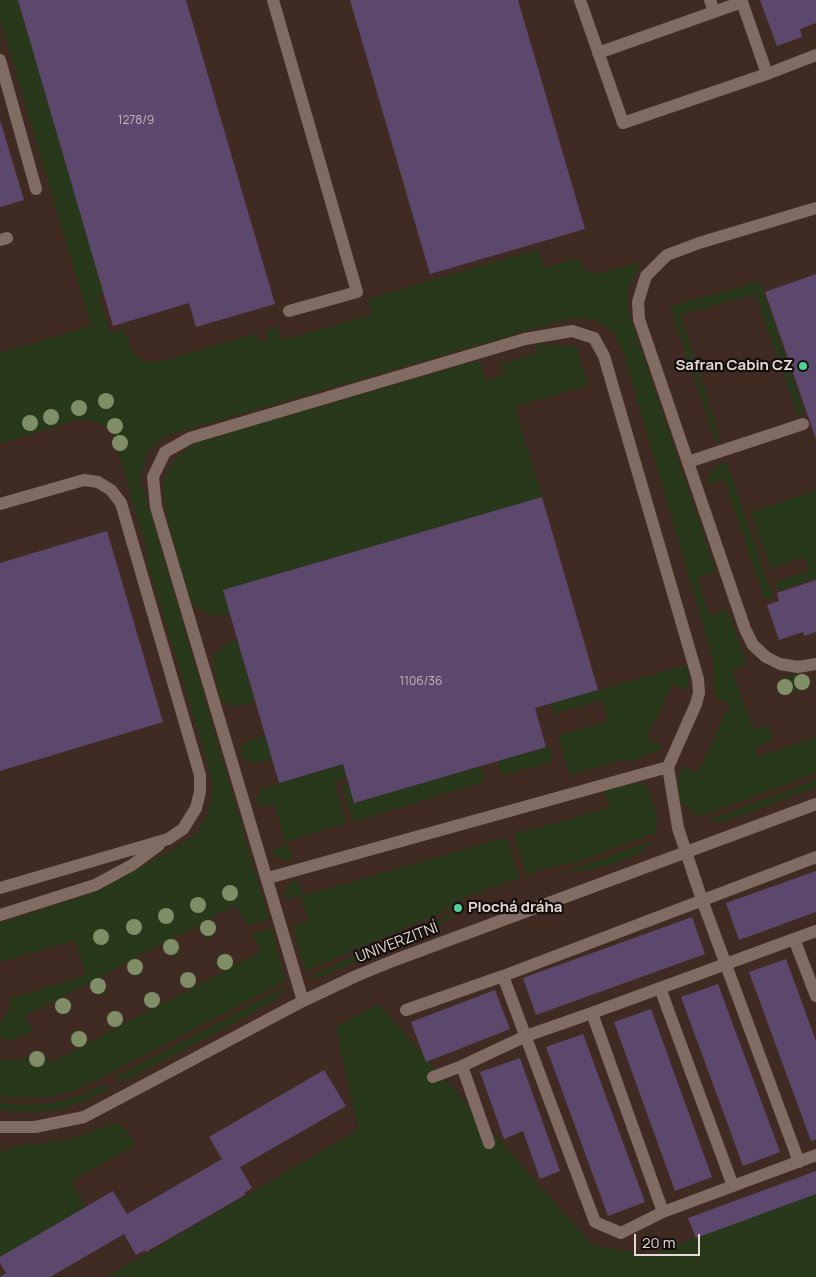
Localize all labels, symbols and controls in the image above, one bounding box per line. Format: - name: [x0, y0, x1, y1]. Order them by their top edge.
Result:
- house number: 1278/9: [118, 114, 154, 128]
- place label: Safran Cabin CZ: [675, 357, 793, 375]
- marker: Safran Cabin CZ: [797, 360, 809, 372]
- house number: 1106/36: [400, 675, 442, 689]
- place label: Plochá dráha: [468, 899, 562, 917]
- marker: Plochá dráha: [452, 902, 464, 914]
- street label: UNIVERZITNÍ: [353, 919, 441, 967]
- scale bar: [636, 1224, 702, 1256]
- text: 20 m: [642, 1232, 675, 1253]

